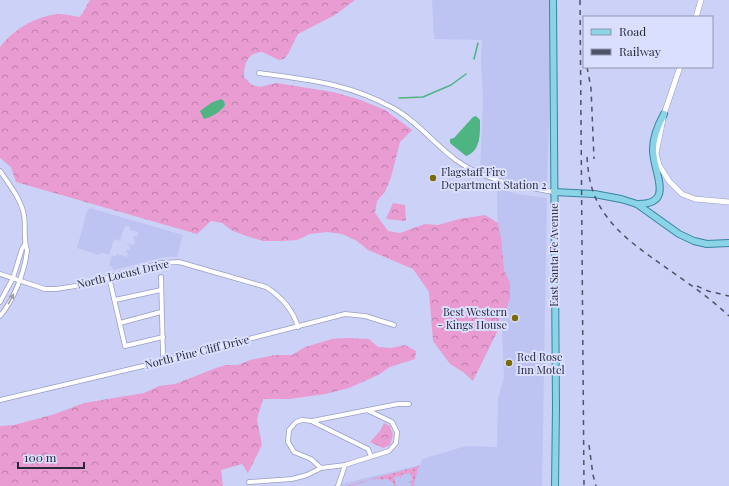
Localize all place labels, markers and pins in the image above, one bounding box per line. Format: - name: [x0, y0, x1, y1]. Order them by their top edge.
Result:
- place label: Flagstaff Fire Department Station 2: [441, 164, 547, 192]
- marker: Flagstaff Fire Department Station 2: [428, 173, 438, 183]
- place label: Best Western - Kings House: [437, 304, 507, 332]
- marker: Best Western - Kings House: [510, 313, 520, 323]
- place label: Red Rose Inn Motel: [517, 349, 565, 377]
- marker: Red Rose Inn Motel: [504, 358, 514, 368]

